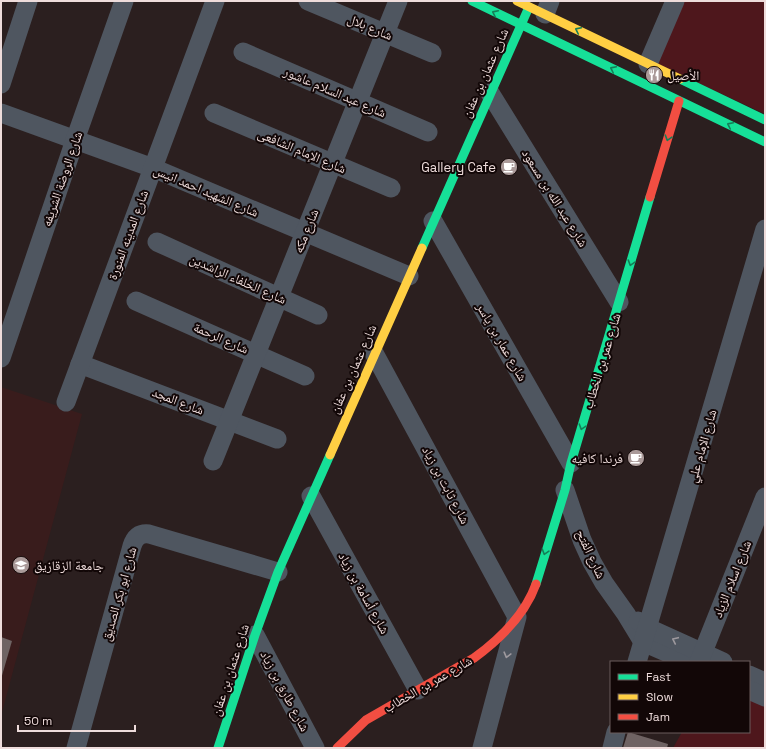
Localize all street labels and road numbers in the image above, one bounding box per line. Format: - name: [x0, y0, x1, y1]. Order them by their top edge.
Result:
- street label: شارع بلال: [345, 10, 395, 45]
- street label: شارع عثمان بن عفان: [458, 26, 513, 121]
- street label: شارع عبد السلام عاشور: [280, 62, 389, 122]
- street label: شارع الإمام الشافعى: [255, 125, 349, 178]
- street label: شارع الروضة الشريفه: [38, 129, 87, 229]
- street label: شارع عبد الله بن مسعود: [517, 146, 592, 251]
- street label: شارع الشهيد احمد انيس: [151, 161, 261, 222]
- street label: شارع المدينه المنورة: [104, 188, 153, 283]
- street label: شارع مكه: [290, 207, 323, 256]
- street label: شارع الخلفاء الراشدين: [187, 250, 289, 309]
- street label: شارع عمار بن ياسر: [471, 299, 531, 385]
- street label: شارع عمر بن الخطاب: [579, 311, 626, 411]
- street label: شارع الرحمة: [190, 318, 251, 359]
- street label: شارع عثمان بن عفان: [326, 322, 381, 417]
- street label: شارع المجد: [149, 383, 206, 420]
- street label: شارع الإمام علي: [683, 407, 723, 485]
- street label: شارع ثابت بن زياد: [417, 443, 474, 527]
- street label: شارع الفتح: [571, 527, 610, 582]
- street label: شارع اسلام الزياد: [709, 538, 756, 620]
- street label: شارع ابو بكر الصديق: [97, 545, 142, 643]
- street label: شارع أسامة بن زياد: [334, 549, 393, 637]
- street label: شارع عثمان بن عفان: [207, 622, 254, 719]
- street label: شارع طارق بن زياد: [256, 648, 313, 735]
- street label: شارع عمر بن الخطاب: [381, 652, 476, 717]

